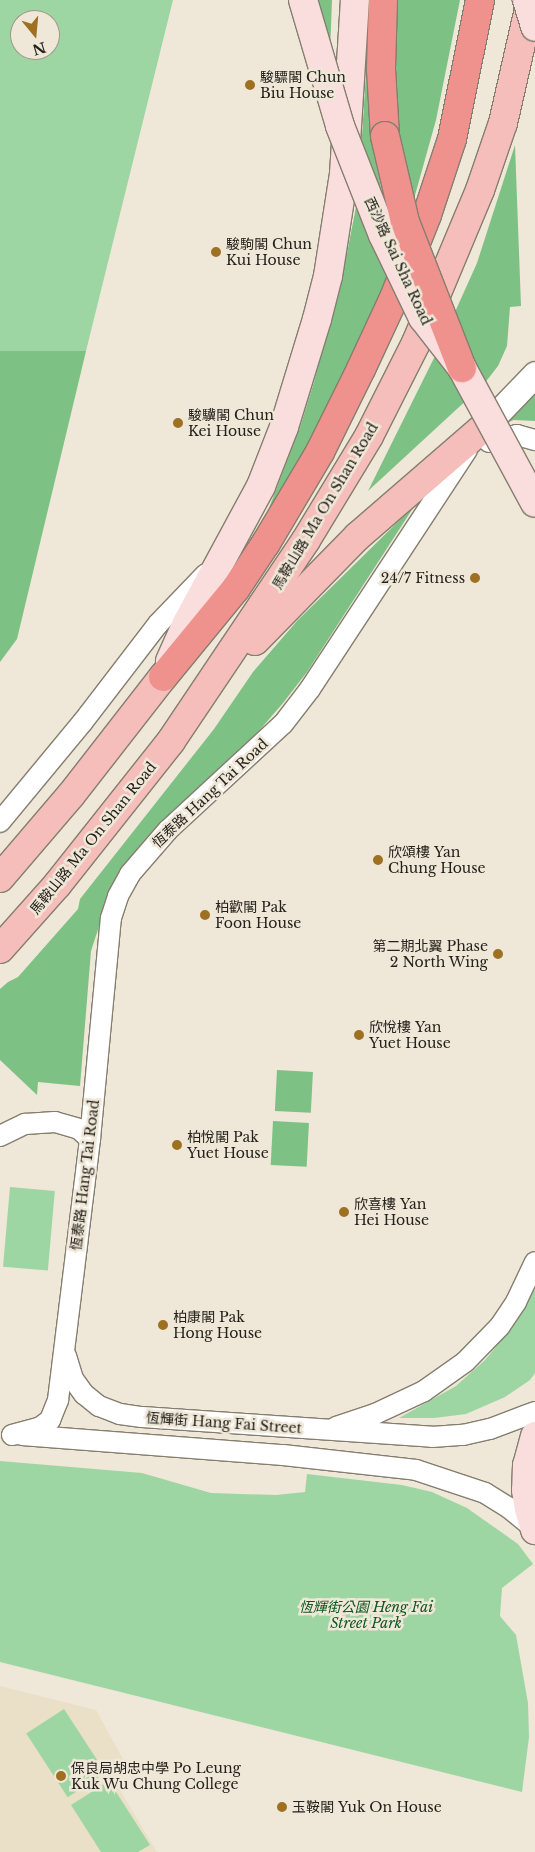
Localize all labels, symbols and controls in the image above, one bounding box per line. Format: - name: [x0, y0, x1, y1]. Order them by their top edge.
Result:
- north arrow: [10, 10, 60, 60]
- text: N: [30, 38, 48, 59]
- place label: 駿驃閣 Chun Biu House: [260, 69, 346, 102]
- marker: 駿驃閣 Chun Biu House: [244, 79, 256, 91]
- street label: 西沙路 Sai Sha Road: [361, 194, 435, 328]
- place label: 駿駒閣 Chun Kui House: [226, 236, 312, 268]
- marker: 駿駒閣 Chun Kui House: [210, 246, 222, 258]
- place label: 駿驥閣 Chun Kei House: [188, 407, 274, 440]
- marker: 駿驥閣 Chun Kei House: [172, 417, 184, 429]
- street label: 馬鞍山路 Ma On Shan Road: [269, 420, 381, 592]
- place label: 24/7 Fitness: [381, 570, 465, 586]
- marker: 24/7 Fitness: [469, 572, 481, 584]
- street label: 恆泰路 Hang Tai Road: [149, 735, 271, 851]
- street label: 馬鞍山路 Ma On Shan Road: [26, 758, 160, 918]
- place label: 欣頌樓 Yan Chung House: [388, 844, 486, 876]
- marker: 欣頌樓 Yan Chung House: [372, 854, 384, 866]
- place label: 柏歡閣 Pak Foon House: [215, 899, 301, 932]
- marker: 柏歡閣 Pak Foon House: [199, 909, 211, 921]
- place label: 第二期北翼 Phase 2 North Wing: [373, 938, 488, 970]
- marker: 第二期北翼 Phase 2 North Wing: [492, 948, 504, 960]
- place label: 欣悅樓 Yan Yuet House: [369, 1019, 451, 1052]
- marker: 欣悅樓 Yan Yuet House: [353, 1029, 365, 1041]
- street label: 恆泰路 Hang Tai Road: [67, 1098, 103, 1252]
- place label: 柏悅閣 Pak Yuet House: [187, 1129, 269, 1162]
- marker: 柏悅閣 Pak Yuet House: [171, 1139, 183, 1151]
- place label: 欣喜樓 Yan Hei House: [354, 1196, 429, 1228]
- marker: 欣喜樓 Yan Hei House: [338, 1206, 350, 1218]
- place label: 柏康閣 Pak Hong House: [173, 1309, 262, 1341]
- marker: 柏康閣 Pak Hong House: [157, 1319, 169, 1331]
- street label: 恆輝街 Hang Fai Street: [145, 1409, 303, 1437]
- park label: 恆輝街公園 Heng Fai Street Park: [299, 1599, 433, 1631]
- place label: 保良局胡忠中學 Po Leung Kuk Wu Chung College: [71, 1760, 241, 1792]
- marker: 保良局胡忠中學 Po Leung Kuk Wu Chung College: [55, 1770, 67, 1782]
- place label: 玉鞍閣 Yuk On House: [292, 1799, 442, 1815]
- marker: 玉鞍閣 Yuk On House: [276, 1801, 288, 1813]

